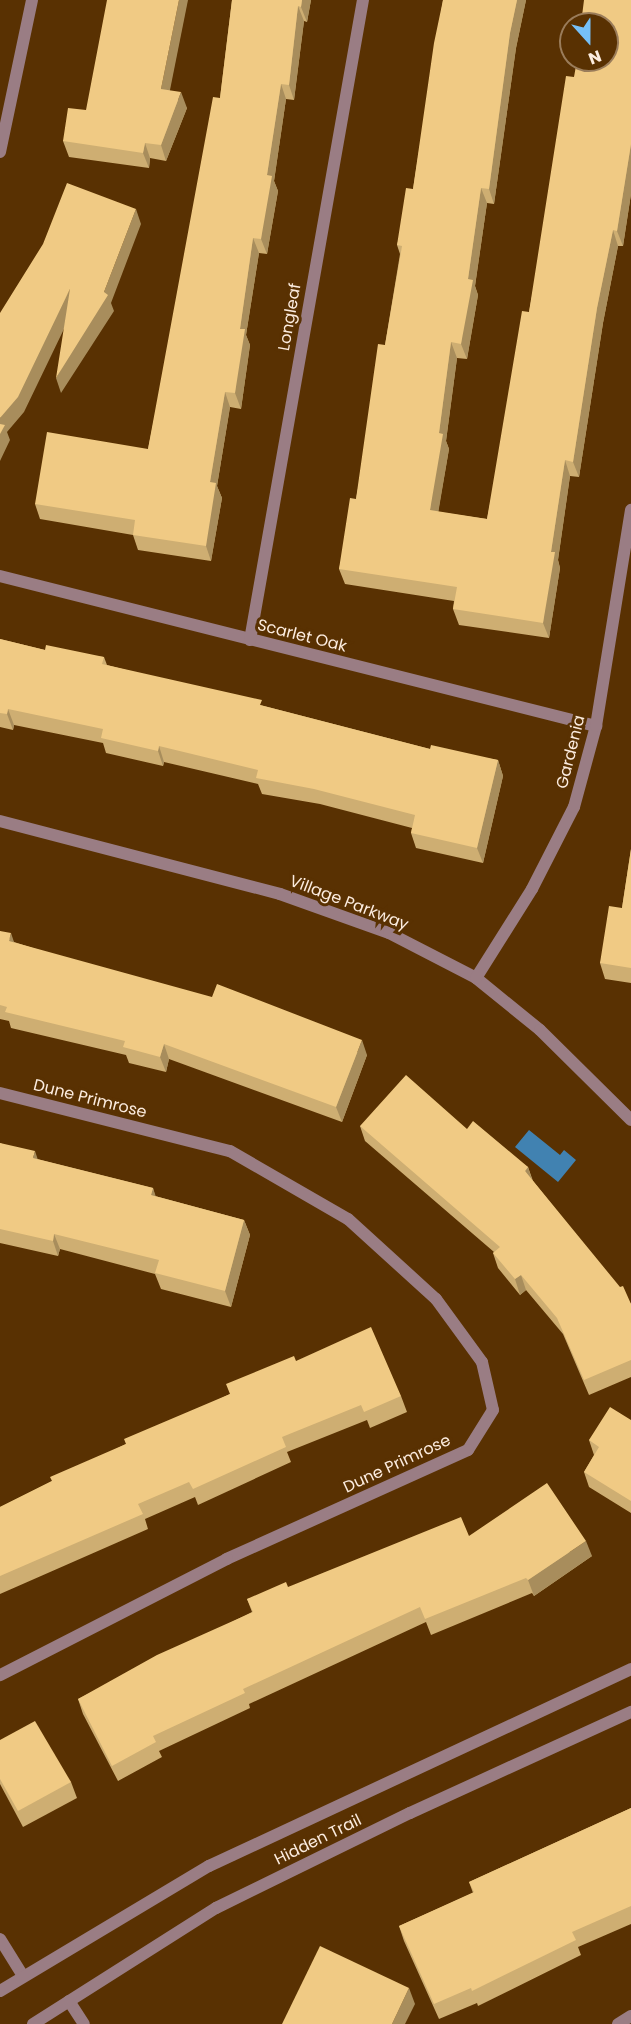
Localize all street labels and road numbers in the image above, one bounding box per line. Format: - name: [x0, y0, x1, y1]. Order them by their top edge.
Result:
- street label: Longleaf: [275, 282, 305, 352]
- street label: Scarlet Oak: [255, 616, 349, 656]
- street label: Gardenia: [553, 713, 589, 791]
- street label: Village Parkway: [287, 872, 411, 934]
- street label: Dune Primrose: [31, 1076, 149, 1122]
- street label: Dune Primrose: [340, 1431, 454, 1497]
- street label: Hidden Trail: [271, 1811, 365, 1869]

